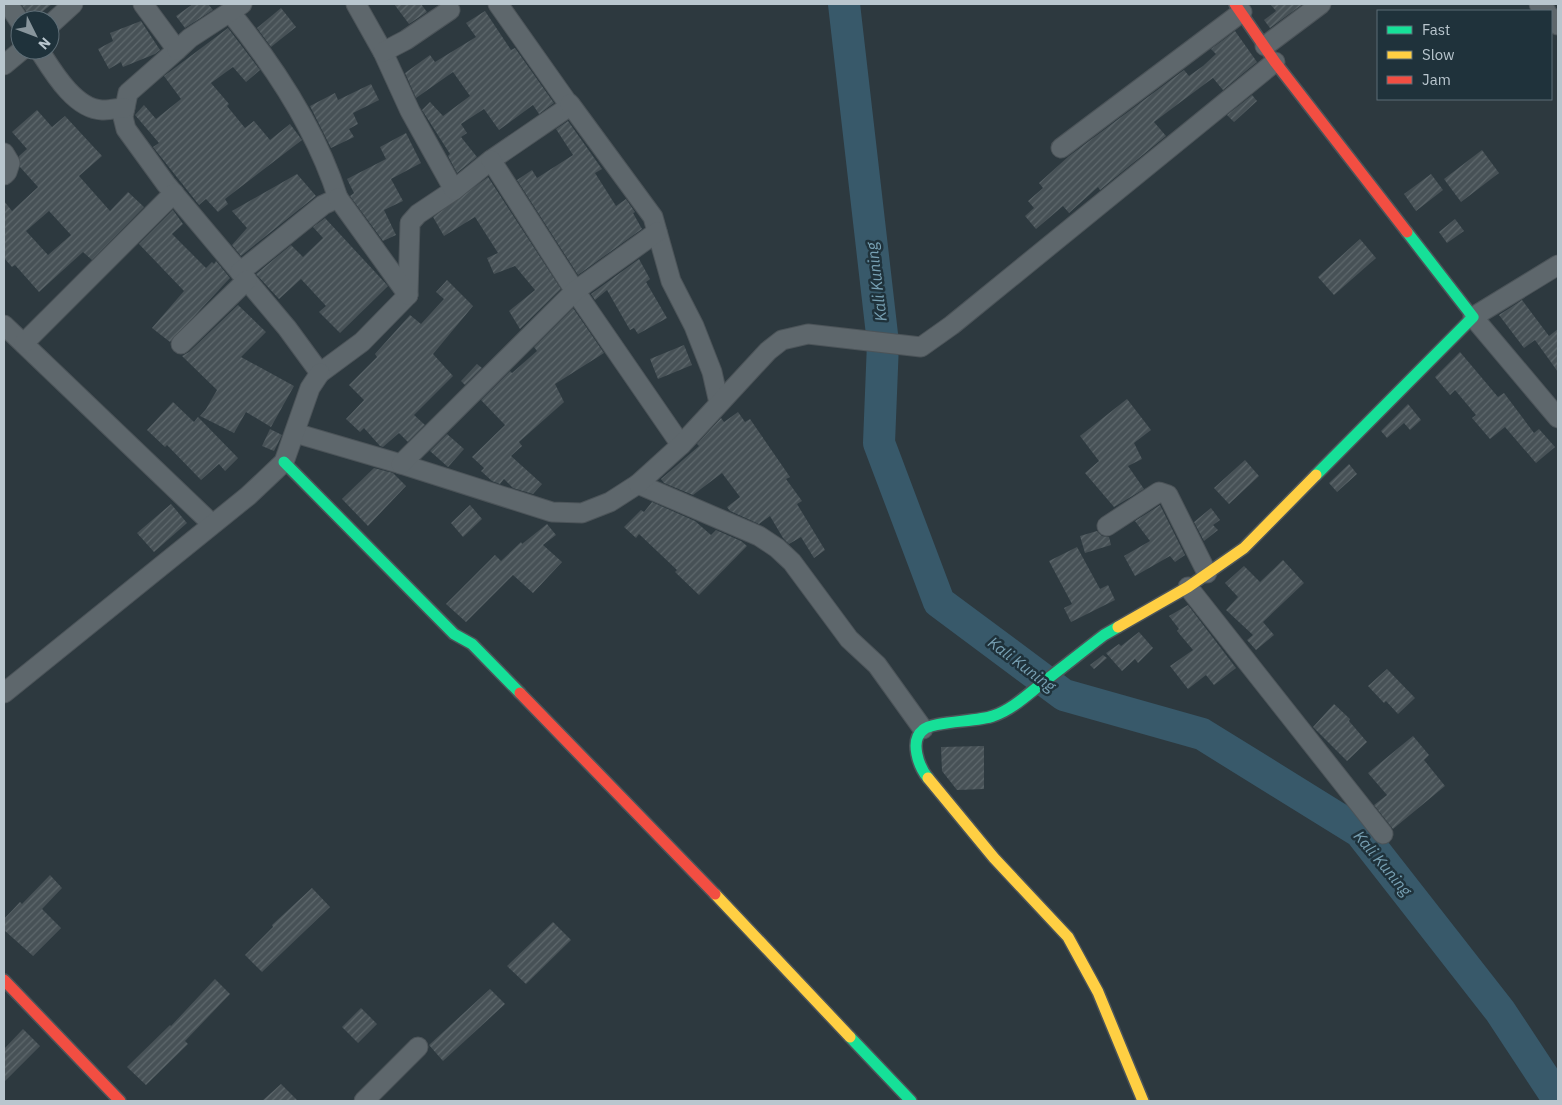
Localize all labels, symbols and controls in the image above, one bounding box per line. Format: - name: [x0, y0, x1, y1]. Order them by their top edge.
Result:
- north arrow: [10, 10, 60, 60]
- legend: [1377, 10, 1552, 100]
- text: Fast: [1422, 20, 1450, 39]
- text: N: [35, 34, 55, 53]
- text: Slow: [1422, 45, 1455, 64]
- text: Jam: [1422, 70, 1451, 89]
- water label: Kali Kuning: [861, 240, 891, 323]
- water label: Kali Kuning: [984, 632, 1060, 696]
- water label: Kali Kuning: [1350, 826, 1417, 901]

